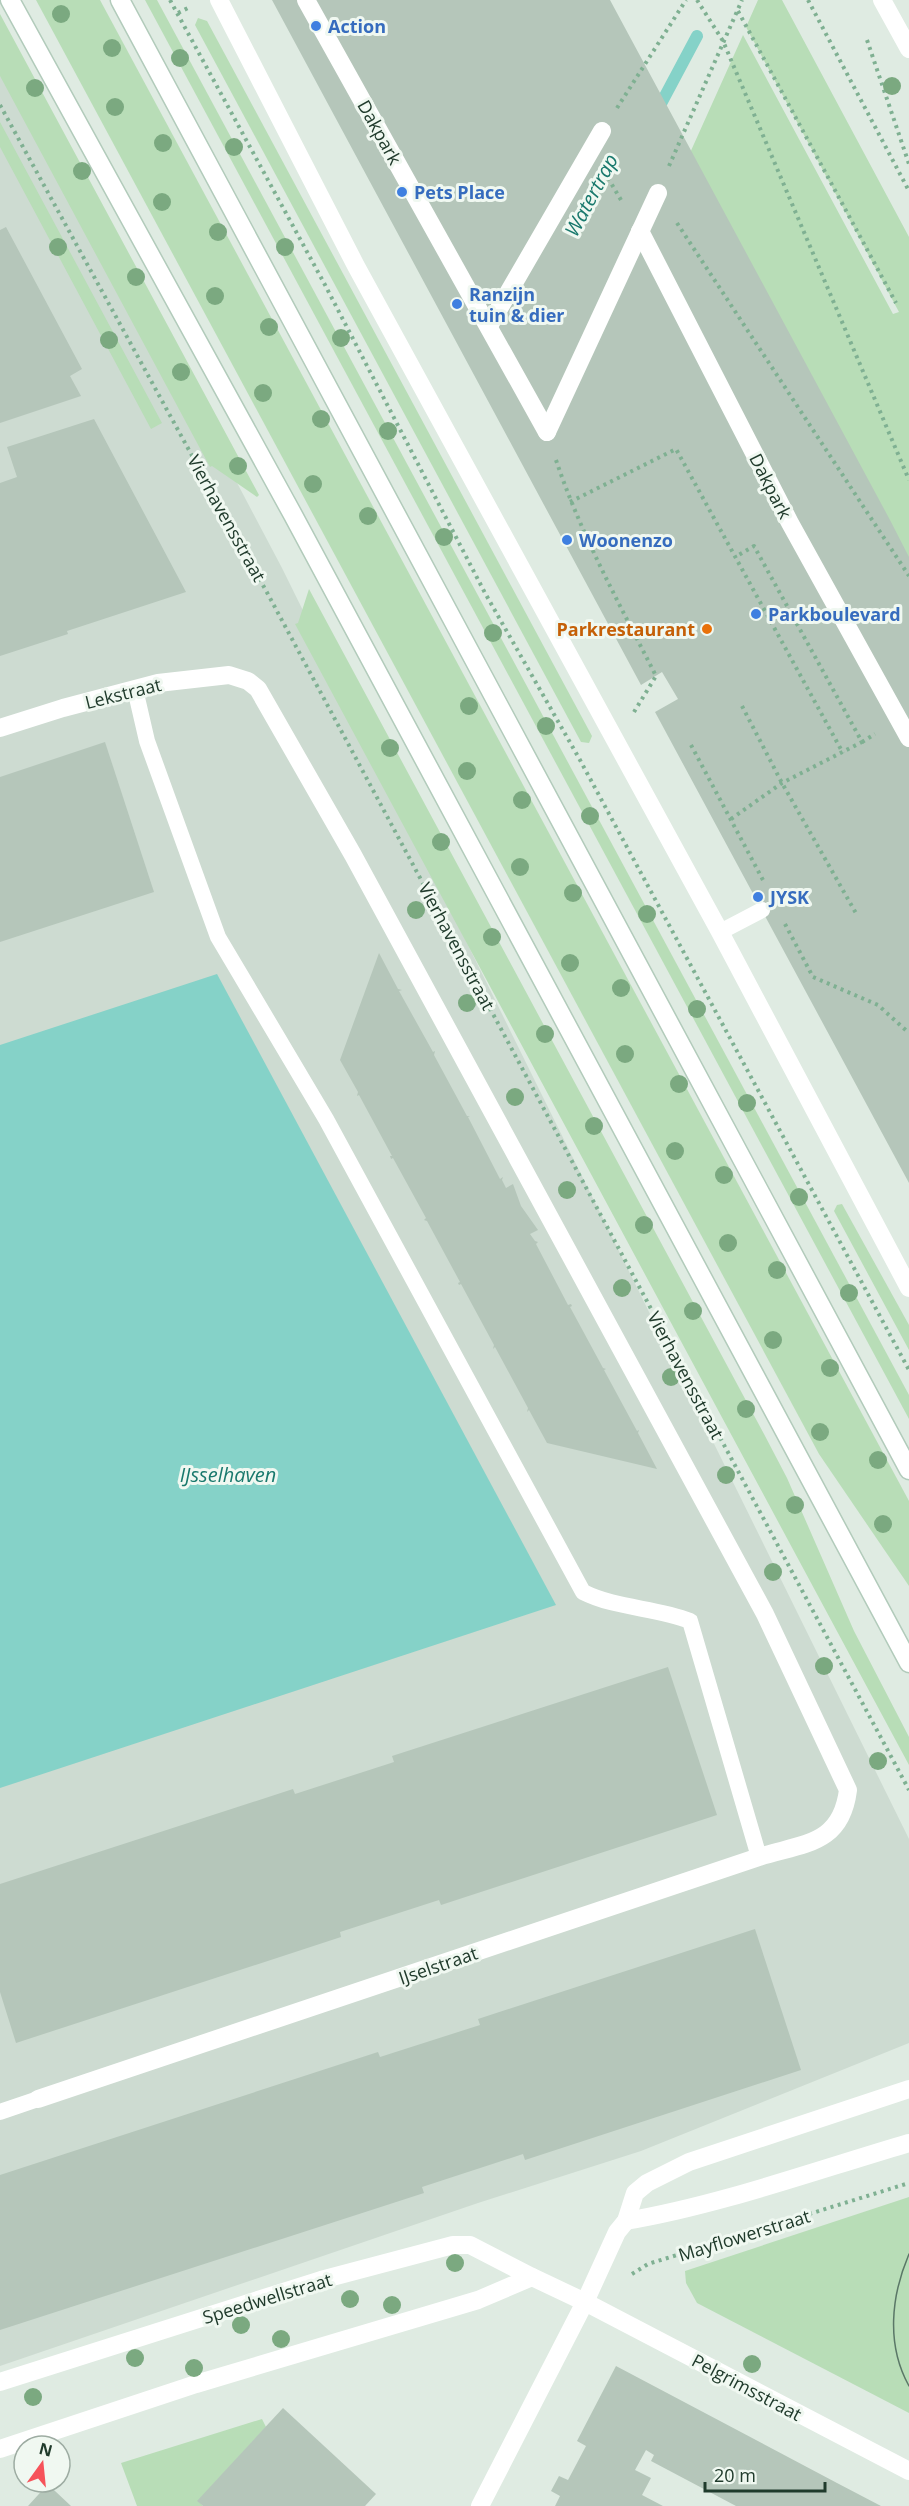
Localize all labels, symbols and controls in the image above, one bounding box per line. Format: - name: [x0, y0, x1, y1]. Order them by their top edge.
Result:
- place label: Action: [328, 14, 386, 38]
- marker: Action: [309, 19, 323, 33]
- street label: Dakpark: [352, 95, 408, 169]
- water label: Watertrap: [558, 149, 624, 241]
- place label: Pets Place: [414, 180, 505, 204]
- marker: Pets Place: [395, 185, 409, 199]
- place label: Ranzijn tuin & dier: [469, 282, 565, 327]
- marker: Ranzijn tuin & dier: [450, 297, 464, 311]
- street label: Dakpark: [744, 449, 798, 523]
- street label: Vierhavensstraat: [182, 450, 272, 586]
- place label: Woonenzo: [579, 528, 673, 552]
- marker: Woonenzo: [560, 533, 574, 547]
- place label: Parkboulevard: [768, 602, 901, 626]
- marker: Parkboulevard: [749, 607, 763, 621]
- place label: Parkrestaurant: [557, 617, 695, 641]
- marker: Parkrestaurant: [700, 622, 714, 636]
- street label: Lekstraat: [82, 672, 164, 714]
- street label: Vierhavensstraat: [413, 878, 501, 1014]
- place label: JYSK: [768, 885, 809, 909]
- marker: JYSK: [751, 890, 765, 904]
- street label: Vierhavensstraat: [642, 1307, 730, 1443]
- water label: IJsselhaven: [180, 1461, 276, 1488]
- street label: IJselstraat: [395, 1940, 481, 1990]
- street label: Mayflowerstraat: [675, 2204, 813, 2266]
- street label: Speedwellstraat: [199, 2267, 335, 2329]
- street label: Pelgrimsstraat: [688, 2348, 806, 2426]
- north arrow: [12, 2434, 72, 2494]
- text: N: [37, 2437, 55, 2462]
- scale bar: [705, 2455, 825, 2493]
- text: 20 m: [714, 2463, 756, 2487]

